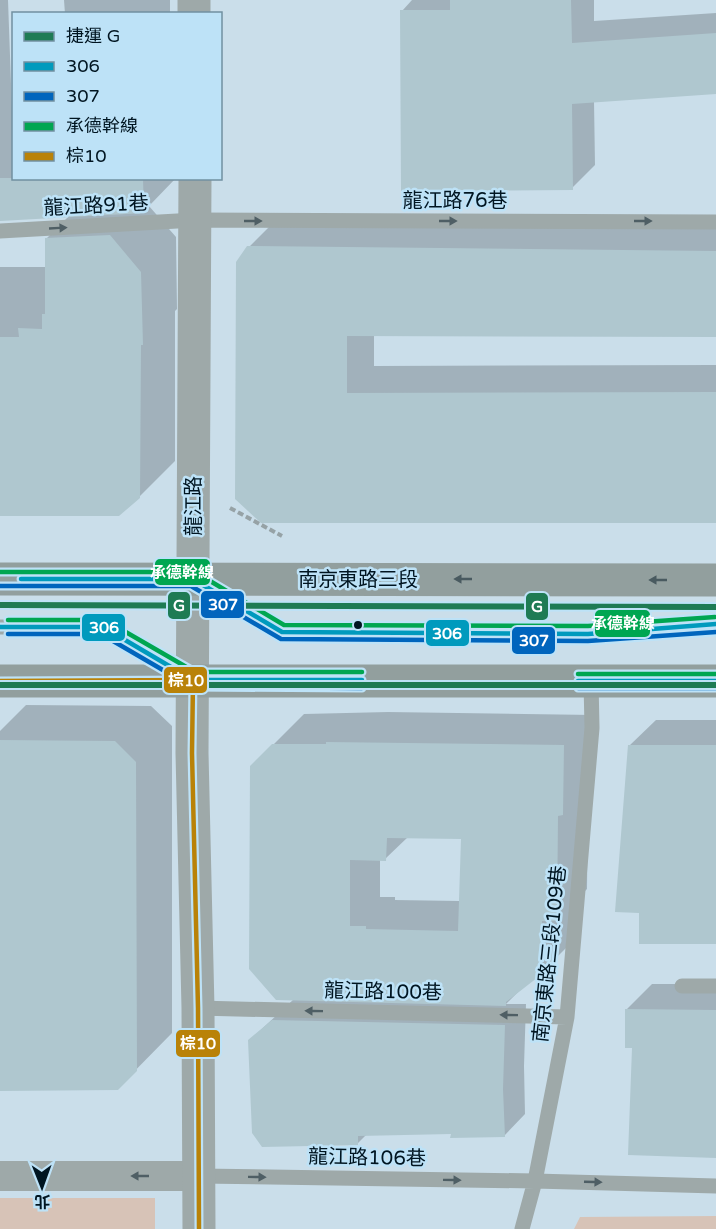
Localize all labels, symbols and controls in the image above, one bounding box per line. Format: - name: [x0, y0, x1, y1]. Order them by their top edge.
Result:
- legend: [12, 12, 222, 180]
- text: 捷運 G: [66, 25, 120, 47]
- text: 306: [66, 55, 100, 77]
- text: 307: [66, 85, 100, 107]
- text: 承德幹線: [66, 115, 138, 137]
- text: 棕10: [66, 145, 107, 167]
- street label: 龍江路76巷: [402, 189, 508, 213]
- street label: 龍江路91巷: [43, 191, 149, 221]
- one-way arrow: [244, 216, 263, 226]
- one-way arrow: [439, 216, 458, 226]
- one-way arrow: [634, 216, 653, 226]
- one-way arrow: [49, 223, 68, 232]
- street label: 龍江路: [182, 476, 206, 536]
- line badge: 承德幹線: [154, 558, 211, 586]
- text: 承德幹線: [150, 563, 214, 583]
- street label: 南京東路三段: [298, 568, 418, 592]
- one-way arrow: [453, 574, 472, 584]
- one-way arrow: [648, 575, 667, 585]
- line badge: 307: [200, 590, 245, 619]
- line badge: G: [167, 591, 191, 620]
- line badge: G: [525, 592, 549, 621]
- text: 307: [208, 595, 238, 615]
- text: G: [173, 596, 185, 616]
- text: G: [531, 597, 543, 617]
- line badge: 承德幹線: [594, 609, 651, 638]
- line badge: 306: [81, 613, 126, 642]
- text: 承德幹線: [591, 614, 655, 634]
- text: 306: [89, 618, 119, 638]
- unlabelled marker: [352, 619, 364, 631]
- line badge: 306: [425, 619, 470, 647]
- text: 306: [432, 624, 462, 644]
- line badge: 307: [511, 626, 556, 655]
- text: 307: [519, 631, 549, 651]
- line badge: 棕10: [163, 666, 208, 694]
- text: 棕10: [168, 671, 204, 691]
- street label: 南京東路三段109巷: [529, 864, 571, 1044]
- street label: 龍江路100巷: [324, 979, 442, 1005]
- one-way arrow: [304, 1006, 323, 1016]
- one-way arrow: [499, 1011, 518, 1020]
- line badge: 棕10: [175, 1029, 221, 1058]
- text: 棕10: [180, 1034, 216, 1054]
- street label: 龍江路106巷: [308, 1145, 426, 1171]
- north arrow: [12, 1157, 72, 1217]
- one-way arrow: [130, 1171, 149, 1181]
- one-way arrow: [247, 1172, 266, 1182]
- one-way arrow: [442, 1175, 461, 1184]
- one-way arrow: [584, 1178, 603, 1187]
- text: 北: [34, 1191, 50, 1211]

